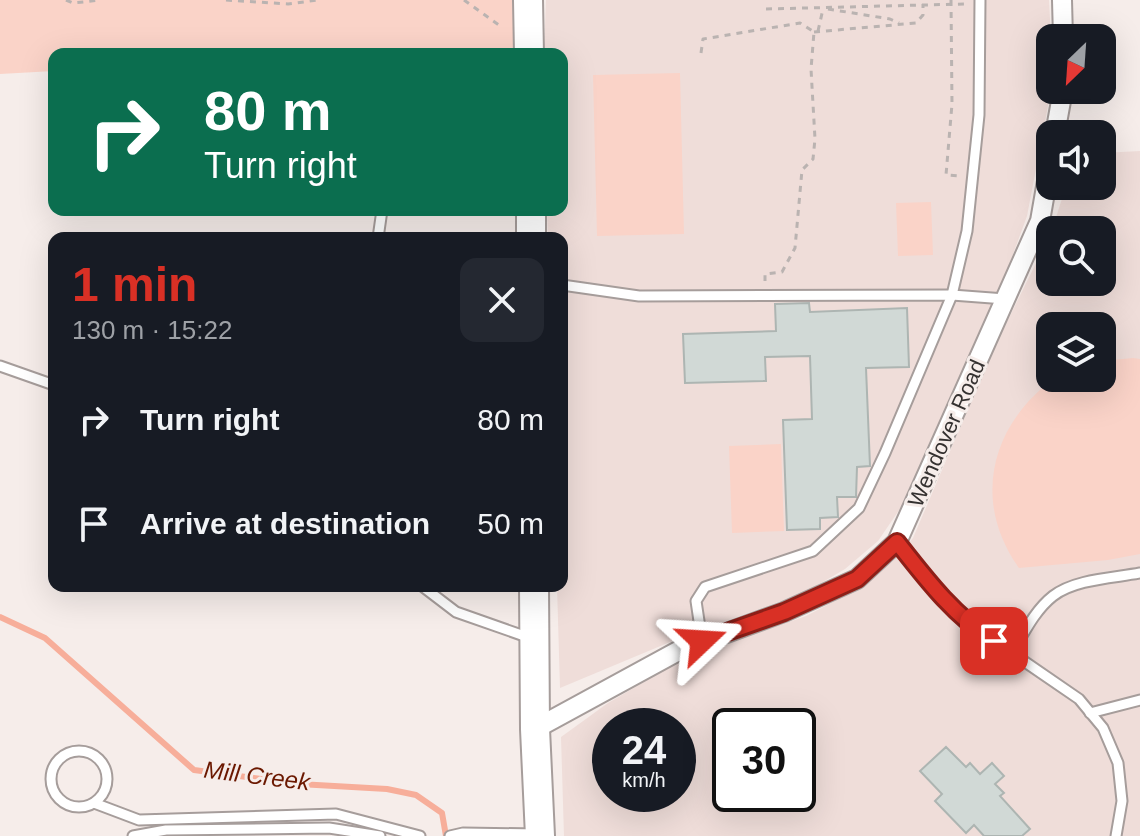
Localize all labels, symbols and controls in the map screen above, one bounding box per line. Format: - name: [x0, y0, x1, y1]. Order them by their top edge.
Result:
- north arrow: [1036, 24, 1116, 104]
- map controls: [1036, 24, 1116, 392]
- text: 80 m: [204, 79, 332, 142]
- icon: right: [72, 80, 176, 184]
- button: sound: [1036, 120, 1116, 200]
- text: Turn right: [204, 145, 357, 186]
- button: search: [1036, 216, 1116, 296]
- text: 1 min: [72, 258, 197, 311]
- button: close: [460, 258, 544, 342]
- button: layers: [1036, 312, 1116, 392]
- text: 130 m · 15:22: [72, 315, 232, 345]
- street label: Wendover Road: [903, 356, 990, 511]
- icon: right: [72, 398, 116, 442]
- text: Turn right: [140, 403, 279, 436]
- text: 80 m: [477, 403, 544, 436]
- icon: arrive: [72, 502, 116, 546]
- text: Arrive at destination: [140, 507, 430, 540]
- text: 50 m: [477, 507, 544, 540]
- position arrow: [660, 599, 744, 683]
- pin: [960, 607, 1028, 675]
- icon: arrive: [972, 619, 1016, 663]
- speed limit sign: 30: [712, 708, 816, 812]
- text: 24: [622, 728, 666, 772]
- water label: Mill Creek: [202, 756, 314, 796]
- text: km/h: [622, 769, 666, 791]

